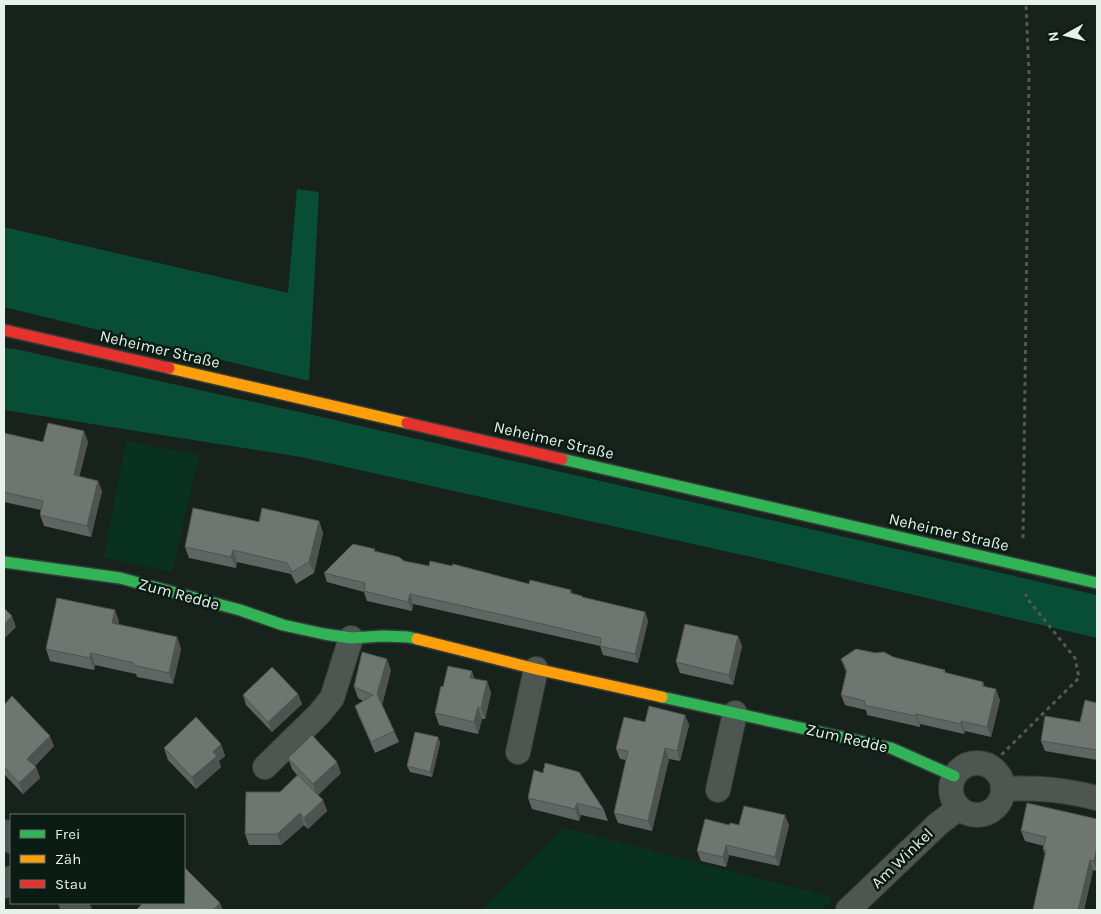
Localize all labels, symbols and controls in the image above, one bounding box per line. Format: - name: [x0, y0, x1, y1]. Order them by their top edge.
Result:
- north arrow: [1041, 10, 1091, 60]
- text: N: [1045, 31, 1063, 43]
- street label: Neheimer Straße: [98, 326, 222, 372]
- street label: Neheimer Straße: [492, 417, 616, 463]
- street label: Neheimer Straße: [887, 509, 1011, 555]
- street label: Zum Redde: [136, 574, 222, 614]
- street label: Zum Redde: [804, 719, 890, 757]
- legend: [10, 814, 185, 904]
- street label: Am Winkel: [867, 824, 937, 892]
- text: Frei: [55, 825, 80, 843]
- text: Zäh: [55, 850, 81, 868]
- text: Stau: [55, 875, 87, 893]

